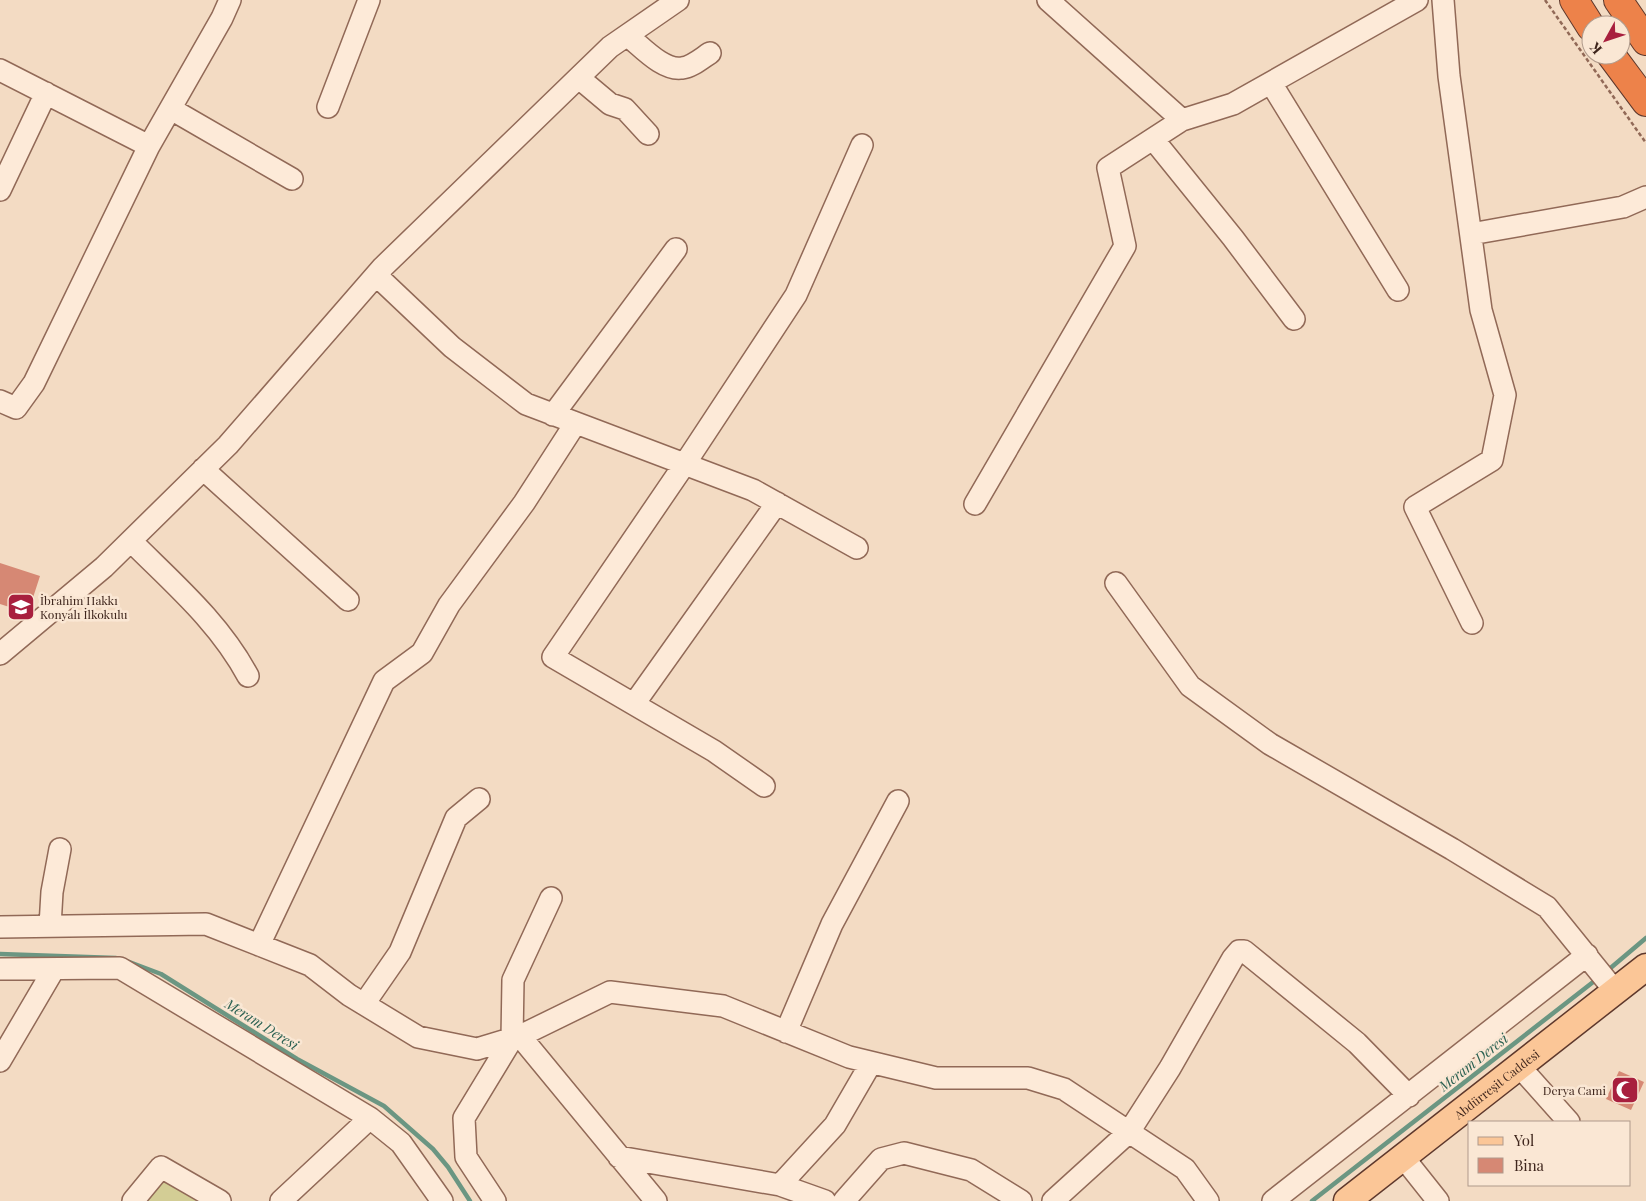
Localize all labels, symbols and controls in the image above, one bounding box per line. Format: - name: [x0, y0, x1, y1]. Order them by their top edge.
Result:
- north arrow: [1581, 15, 1631, 65]
- text: K: [1585, 38, 1606, 59]
- school or university icon: İbrahim Hakkı Konyalı İlkokulu: [6, 592, 36, 622]
- place label: İbrahim Hakkı Konyalı İlkokulu: [40, 592, 128, 622]
- water label: Meram Deresi: [221, 993, 303, 1054]
- water label: Meram Deresi: [1434, 1028, 1512, 1096]
- street label: Abdürreşit Caddesi: [1450, 1045, 1543, 1123]
- mosque icon: Derya Cami: [1610, 1075, 1640, 1105]
- place label: Derya Cami: [1543, 1082, 1606, 1098]
- legend: [1468, 1121, 1631, 1186]
- text: Yol: [1513, 1130, 1534, 1150]
- text: Bina: [1514, 1155, 1545, 1175]

